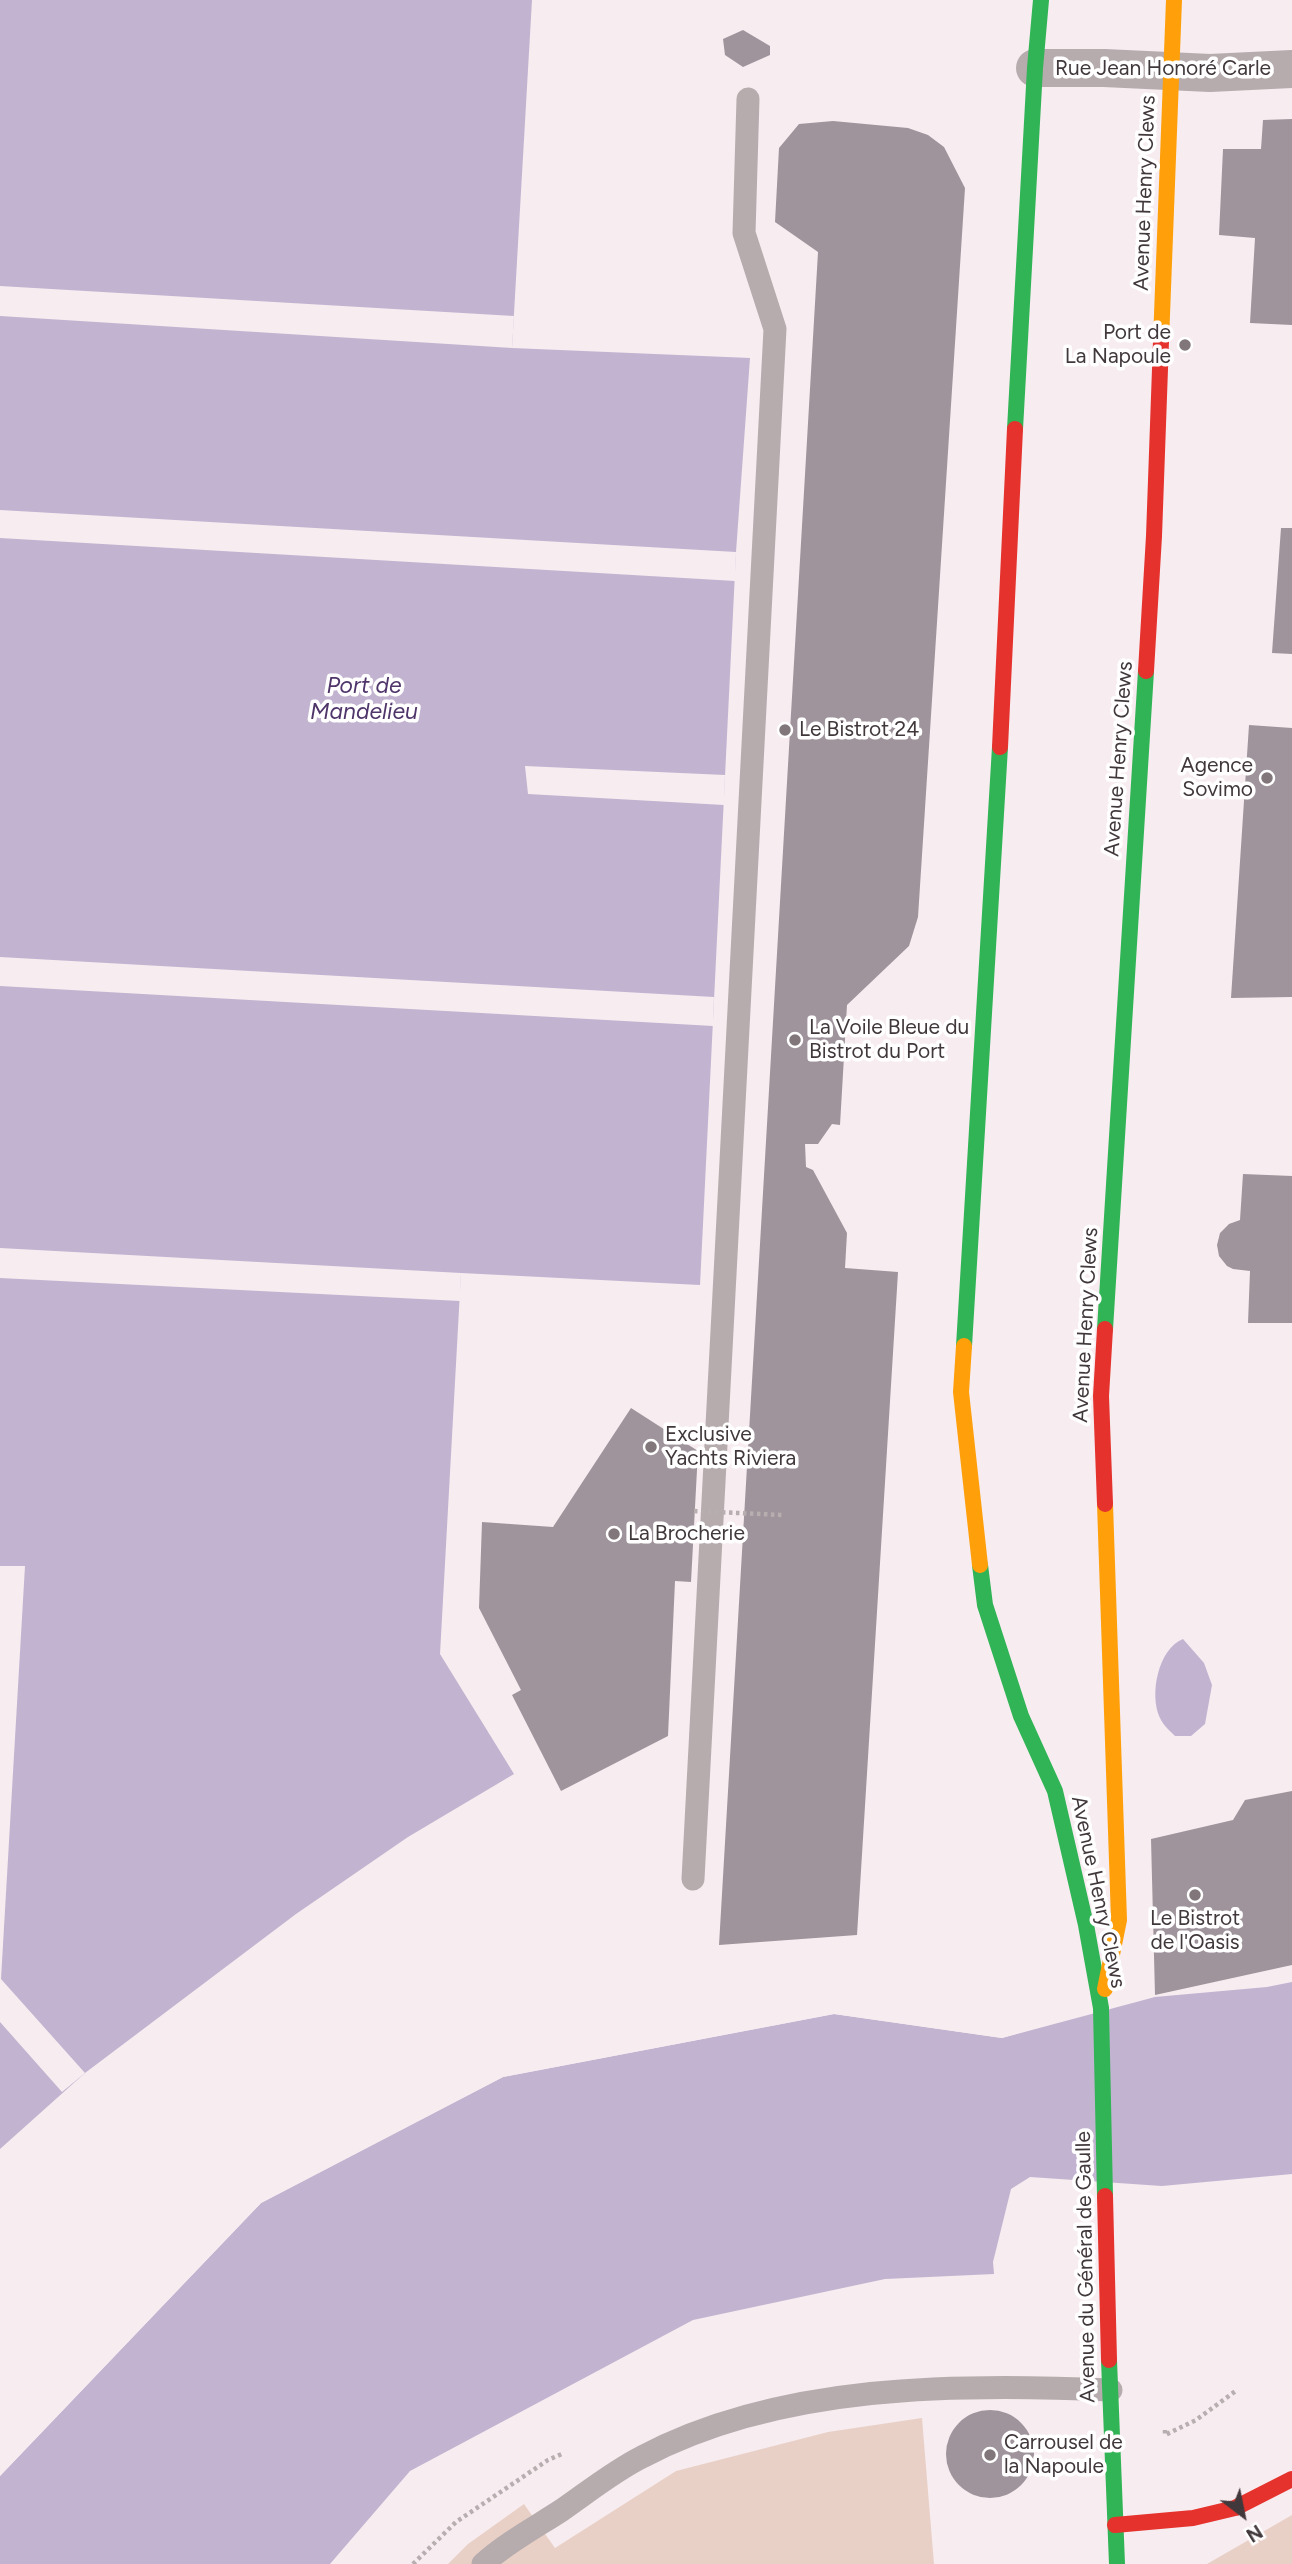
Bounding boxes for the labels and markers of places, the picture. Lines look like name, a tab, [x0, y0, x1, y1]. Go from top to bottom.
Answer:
place label: Port de La Napoule	[1065, 320, 1171, 370]
marker: Port de La Napoule	[1177, 337, 1193, 353]
place label: Le Bistrot 24	[799, 717, 919, 743]
marker: Le Bistrot 24	[777, 722, 793, 738]
place label: Agence Sovimo	[1181, 753, 1253, 803]
marker: Agence Sovimo	[1259, 770, 1275, 786]
place label: La Voile Bleue du Bistrot du Port	[809, 1015, 969, 1065]
marker: La Voile Bleue du Bistrot du Port	[787, 1032, 803, 1048]
place label: Exclusive Yachts Riviera	[665, 1422, 796, 1472]
marker: Exclusive Yachts Riviera	[643, 1439, 659, 1455]
place label: La Brocherie	[628, 1521, 745, 1547]
marker: La Brocherie	[606, 1526, 622, 1542]
marker: Le Bistrot de l'Oasis	[1187, 1887, 1203, 1903]
place label: Le Bistrot de l'Oasis	[1150, 1906, 1240, 1956]
place label: Carrousel de la Napoule	[1004, 2430, 1123, 2480]
marker: Carrousel de la Napoule	[982, 2447, 998, 2463]

